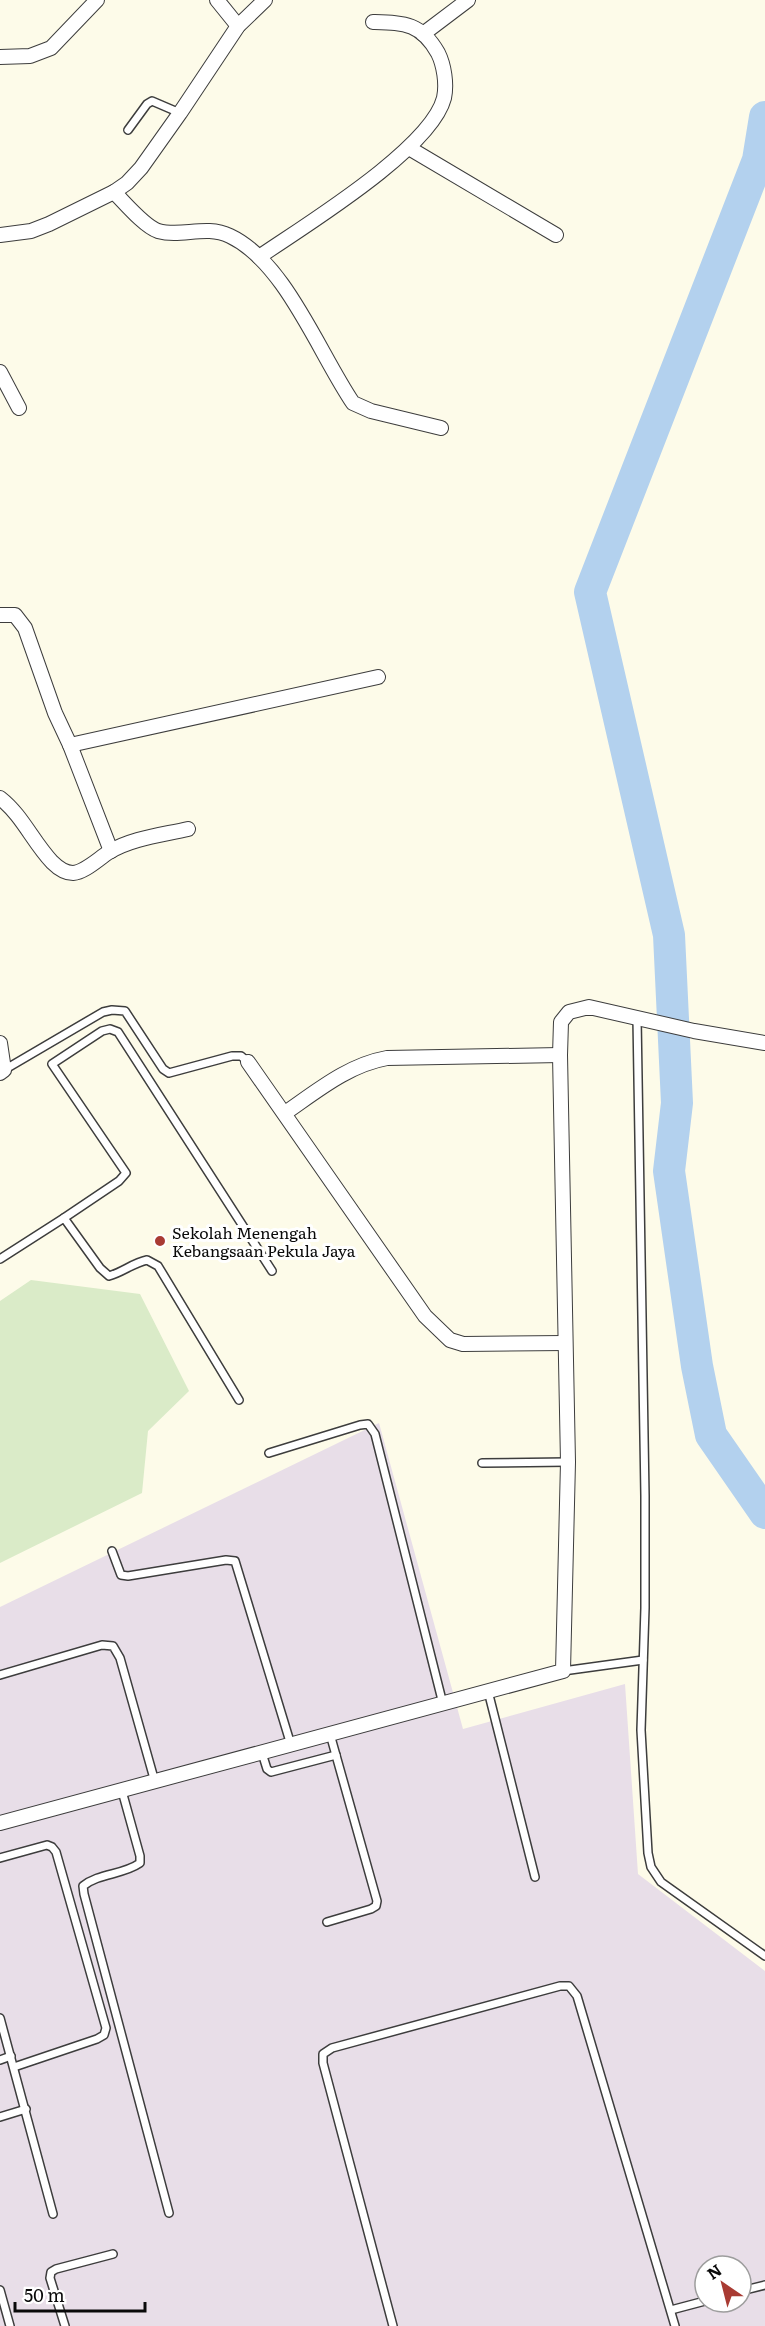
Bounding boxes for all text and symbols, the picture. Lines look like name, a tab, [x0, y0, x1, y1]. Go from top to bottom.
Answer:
place label: Sekolah Menengah Kebangsaan Pekula Jaya	[172, 1220, 356, 1262]
marker: Sekolah Menengah Kebangsaan Pekula Jaya	[153, 1234, 167, 1248]
north arrow	[693, 2254, 753, 2314]
text: N	[701, 2257, 726, 2285]
scale bar	[15, 2275, 146, 2313]
text: 50 m	[24, 2281, 65, 2308]

